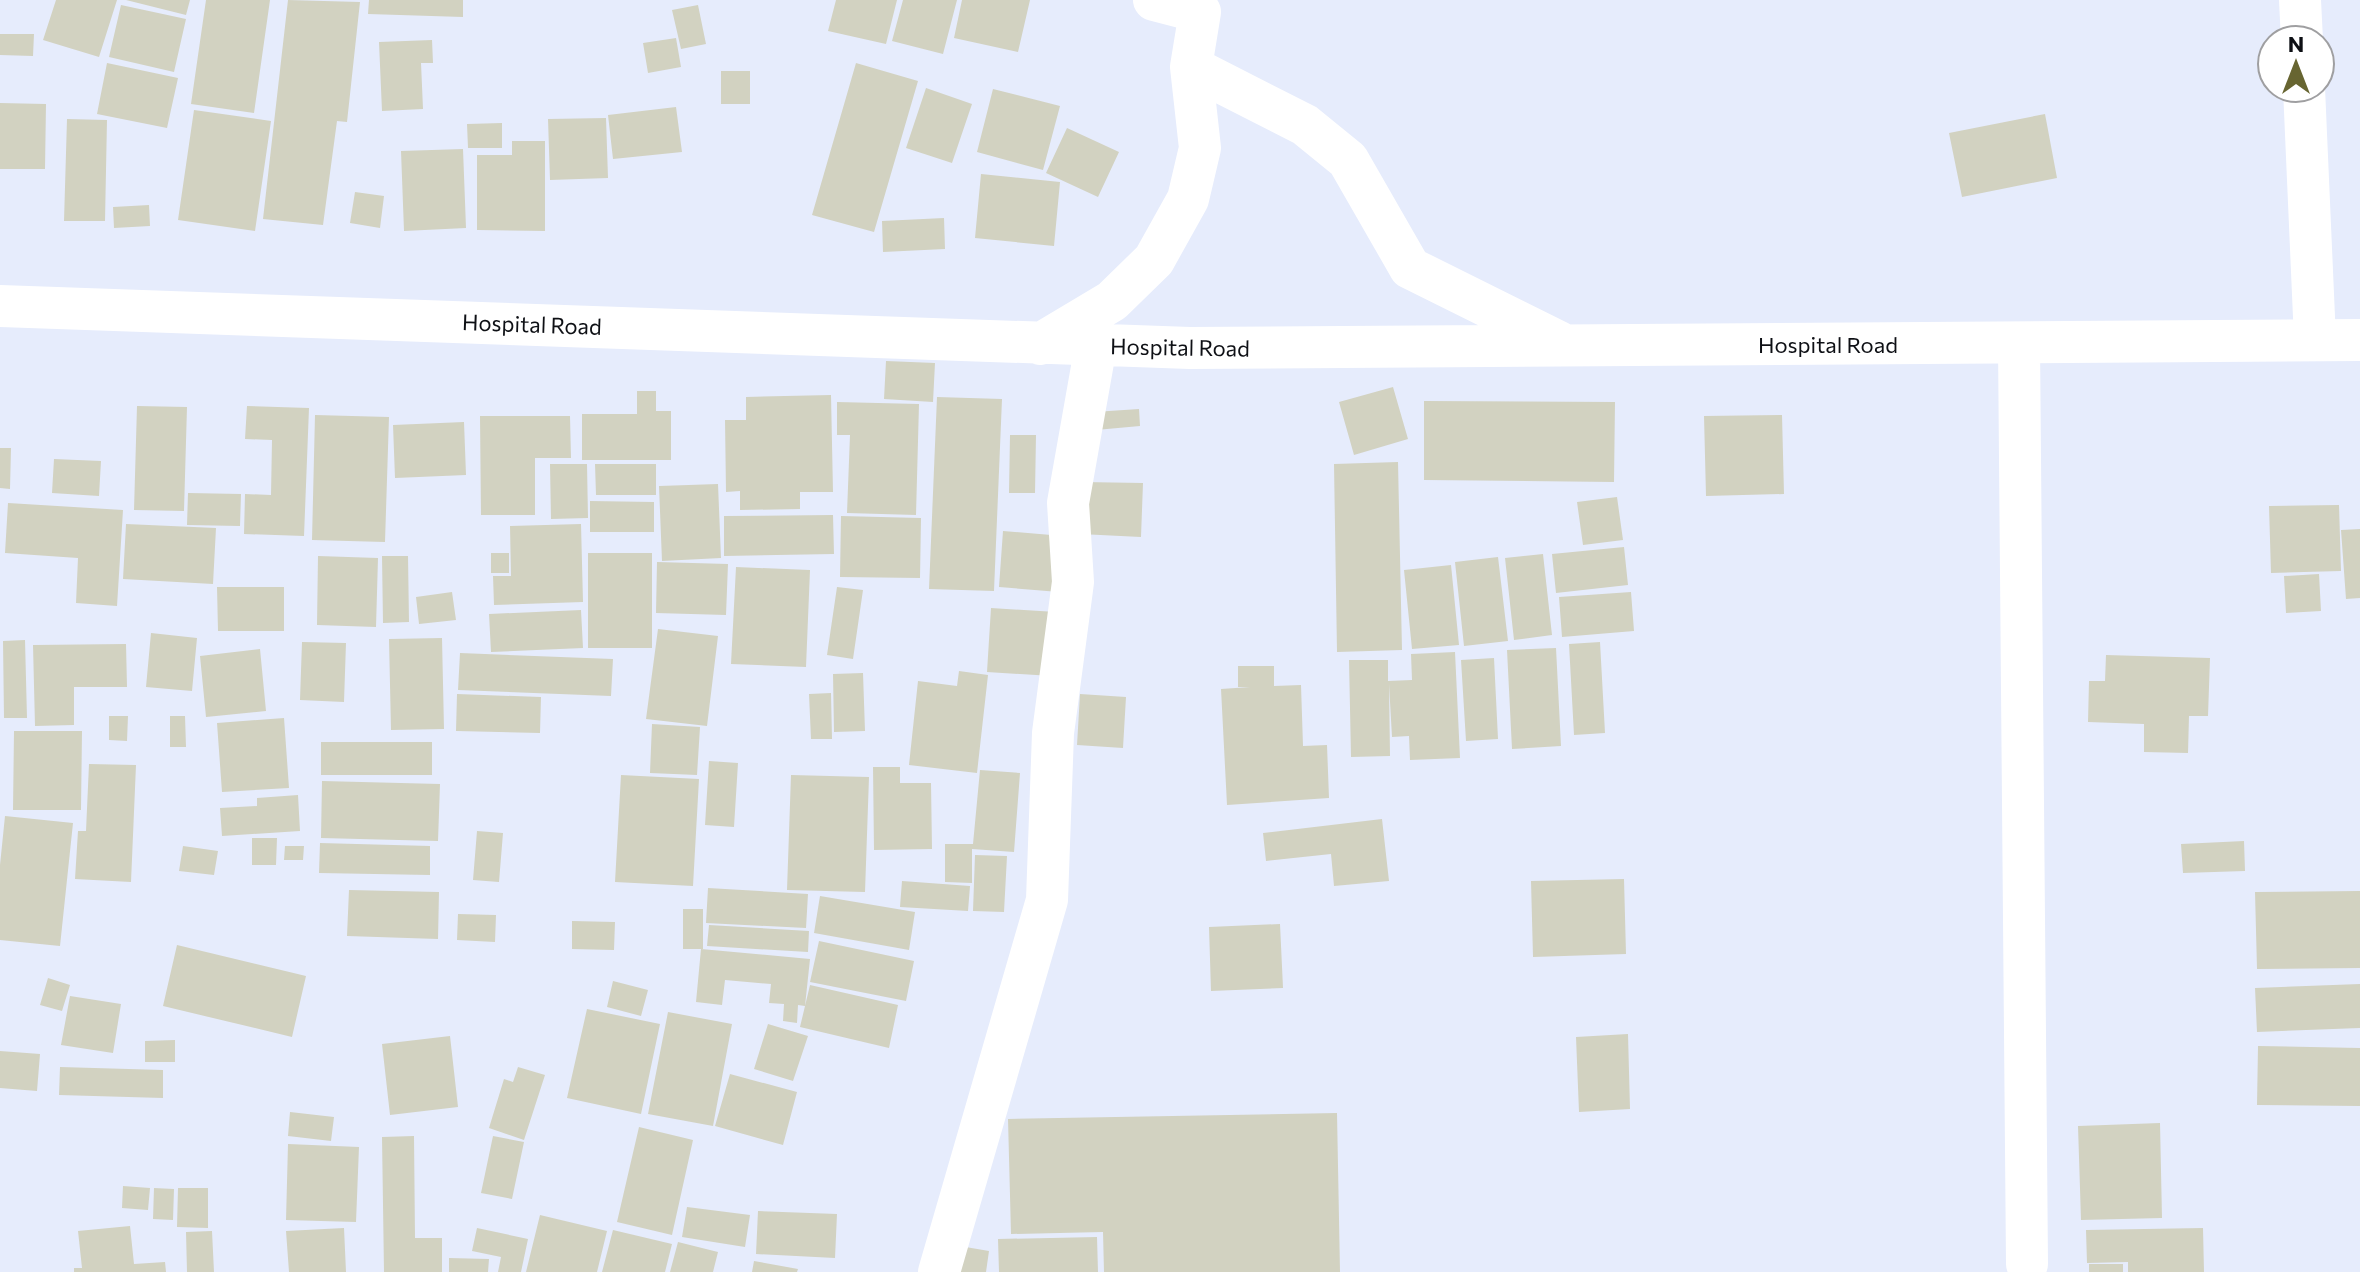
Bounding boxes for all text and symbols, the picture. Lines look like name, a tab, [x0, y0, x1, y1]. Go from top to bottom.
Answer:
north arrow	[2256, 24, 2336, 104]
text: N	[2288, 30, 2304, 57]
street label: Hospital Road	[462, 308, 602, 340]
street label: Hospital Road	[1758, 331, 1898, 358]
street label: Hospital Road	[1110, 332, 1250, 362]

